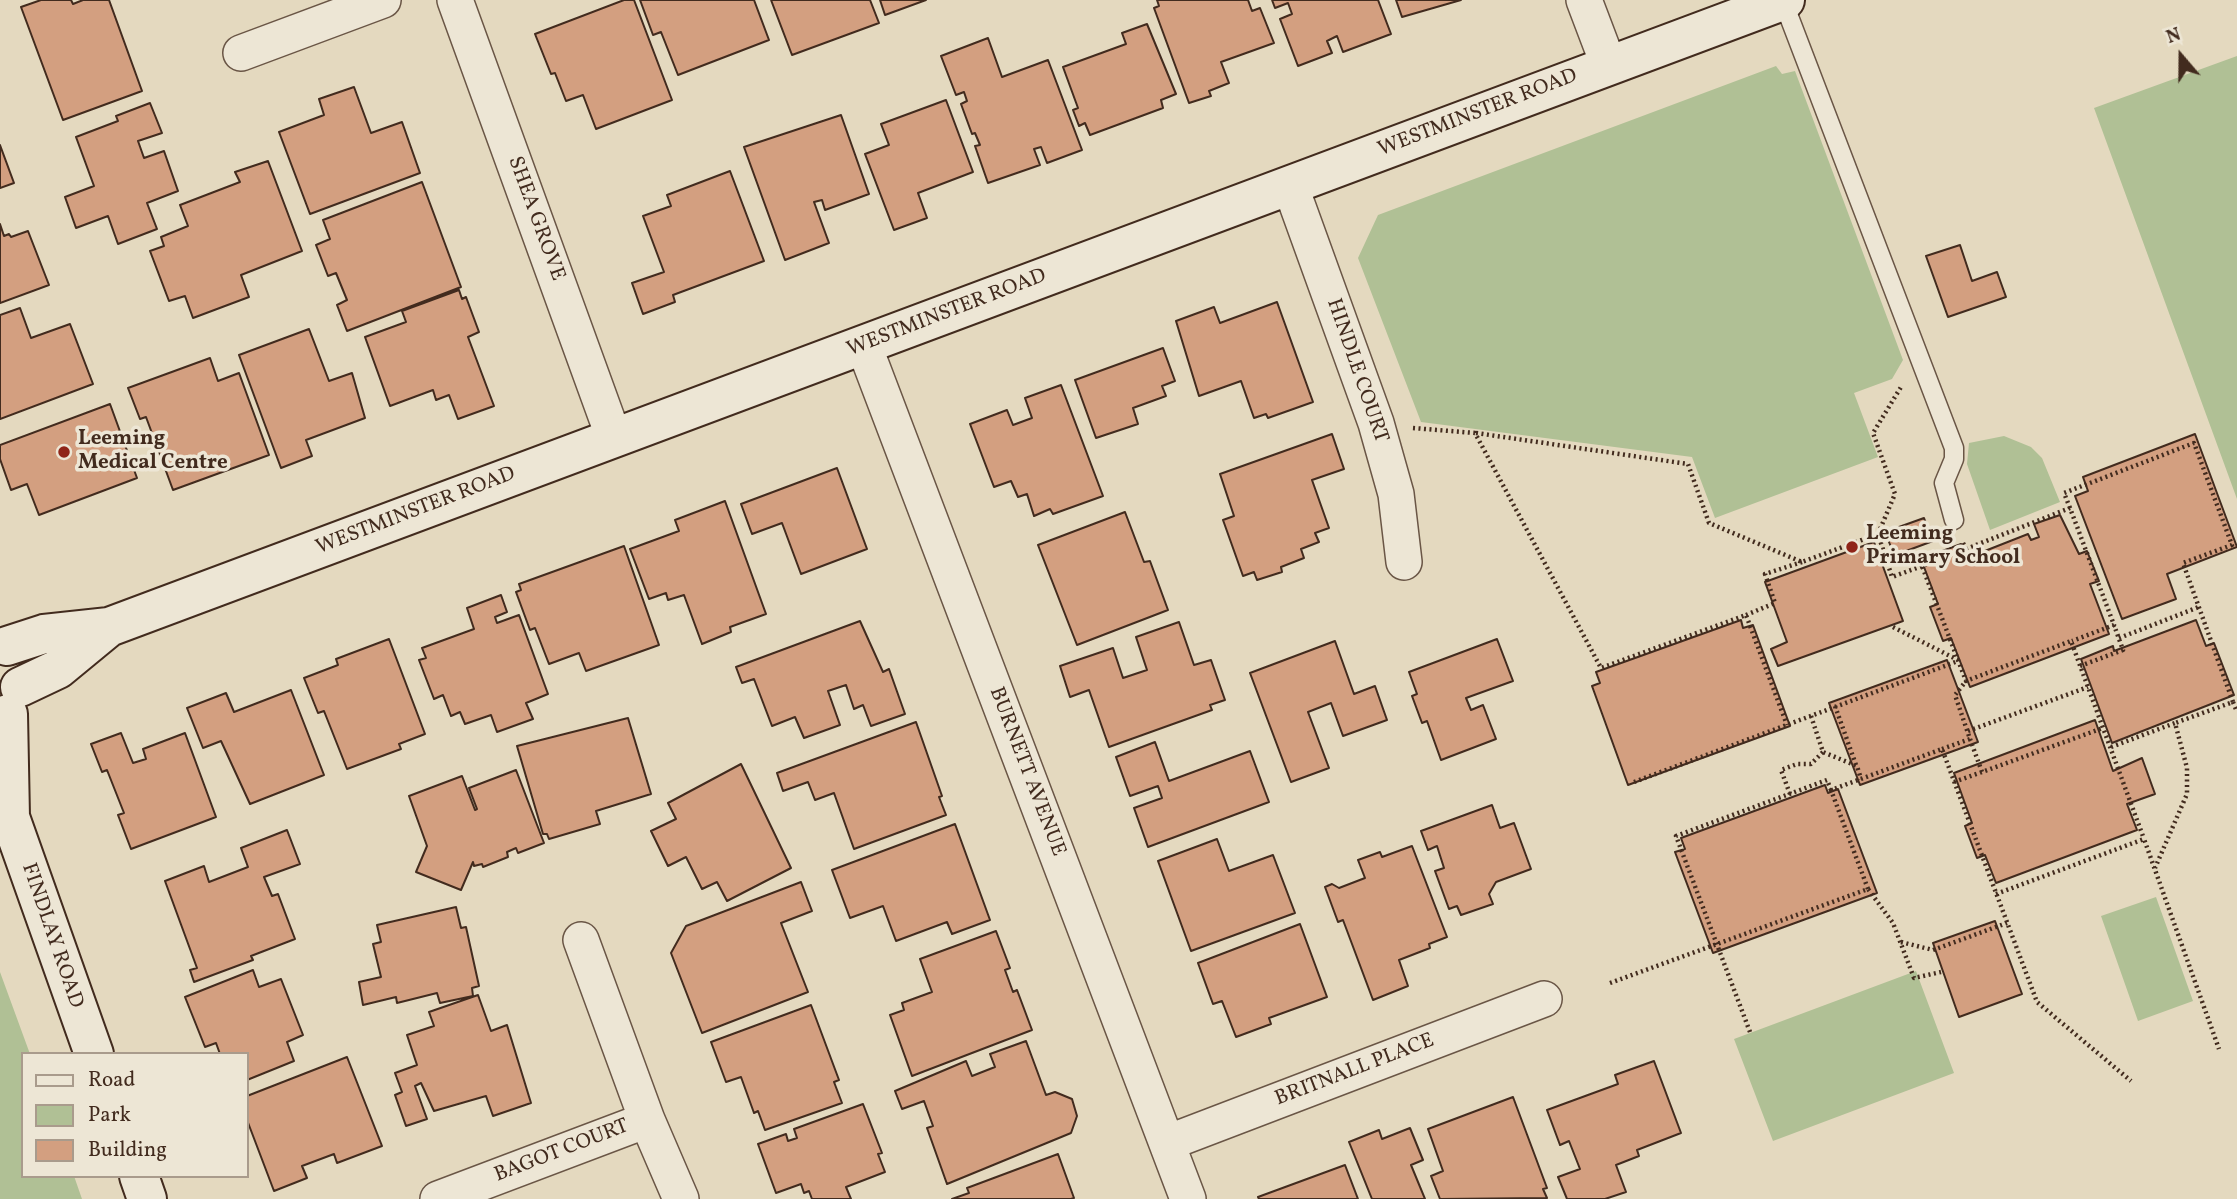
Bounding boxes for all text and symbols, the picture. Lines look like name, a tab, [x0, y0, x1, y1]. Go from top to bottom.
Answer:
north arrow	[2146, 21, 2216, 91]
text: N	[2163, 22, 2185, 51]
street label: WESTMINSTER ROAD	[1375, 64, 1581, 164]
street label: SHEA GROVE	[501, 153, 569, 285]
street label: WESTMINSTER ROAD	[844, 264, 1050, 364]
street label: HINDLE COURT	[1320, 296, 1392, 446]
place label: Leeming Medical Centre	[78, 427, 228, 477]
marker: Leeming Medical Centre	[56, 444, 72, 460]
street label: WESTMINSTER ROAD	[313, 462, 519, 562]
place label: Leeming Primary School	[1866, 522, 2020, 572]
marker: Leeming Primary School	[1844, 539, 1860, 555]
street label: BURNETT AVENUE	[982, 684, 1070, 860]
street label: FINDLAY ROAD	[14, 860, 88, 1012]
street label: BRITNALL PLACE	[1272, 1029, 1438, 1113]
legend	[21, 1052, 248, 1178]
text: Road	[88, 1066, 135, 1095]
text: Park	[88, 1101, 131, 1130]
street label: BAGOT COURT	[491, 1115, 633, 1189]
text: Building	[88, 1136, 167, 1165]

